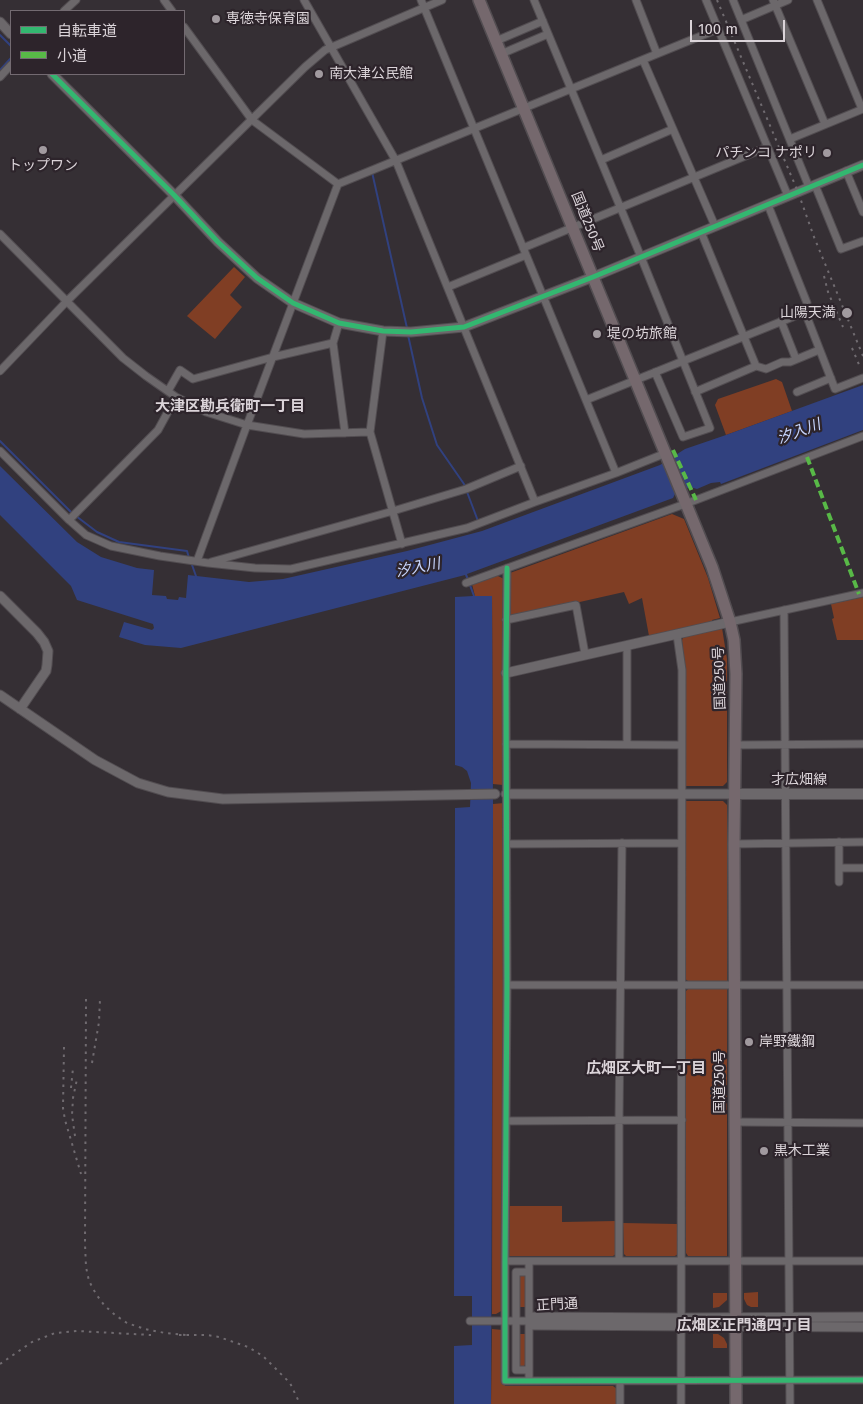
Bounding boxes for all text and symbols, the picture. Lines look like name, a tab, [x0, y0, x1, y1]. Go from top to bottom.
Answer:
legend	[10, 10, 185, 75]
scale bar	[693, 10, 788, 42]
place label: 専徳寺保育園	[226, 11, 310, 27]
marker: 専徳寺保育園	[210, 13, 222, 25]
text: 100 m	[698, 20, 738, 38]
text: 自転車道	[57, 22, 117, 40]
text: 小道	[57, 47, 87, 65]
place label: 南大津公民館	[329, 66, 413, 82]
marker: 南大津公民館	[313, 68, 325, 80]
marker: トップワン	[37, 144, 49, 156]
place label: パチンコ ナポリ	[715, 145, 817, 161]
marker: パチンコ ナポリ	[821, 147, 833, 159]
place label: トップワン	[8, 158, 78, 174]
street label: 国道250号	[567, 189, 607, 255]
place label: 山陽天満	[780, 305, 836, 321]
marker: 山陽天満	[840, 306, 854, 320]
place label: 堤の坊旅館	[607, 326, 677, 342]
marker: 堤の坊旅館	[591, 328, 603, 340]
district label: 大津区勘兵衛町一丁目	[155, 398, 305, 416]
water label: 汐入川	[775, 416, 823, 448]
water label: 汐入川	[394, 555, 442, 581]
street label: 国道250号	[710, 646, 730, 710]
street label: 才広畑線	[771, 772, 827, 788]
place label: 岸野鐵鋼	[759, 1034, 815, 1050]
marker: 岸野鐵鋼	[743, 1036, 755, 1048]
street label: 国道250号	[712, 1050, 728, 1114]
district label: 広畑区大町一丁目	[586, 1060, 706, 1078]
place label: 黒木工業	[774, 1143, 830, 1159]
marker: 黒木工業	[758, 1145, 770, 1157]
street label: 正門通	[536, 1296, 578, 1314]
district label: 広畑区正門通四丁目	[677, 1317, 811, 1335]

